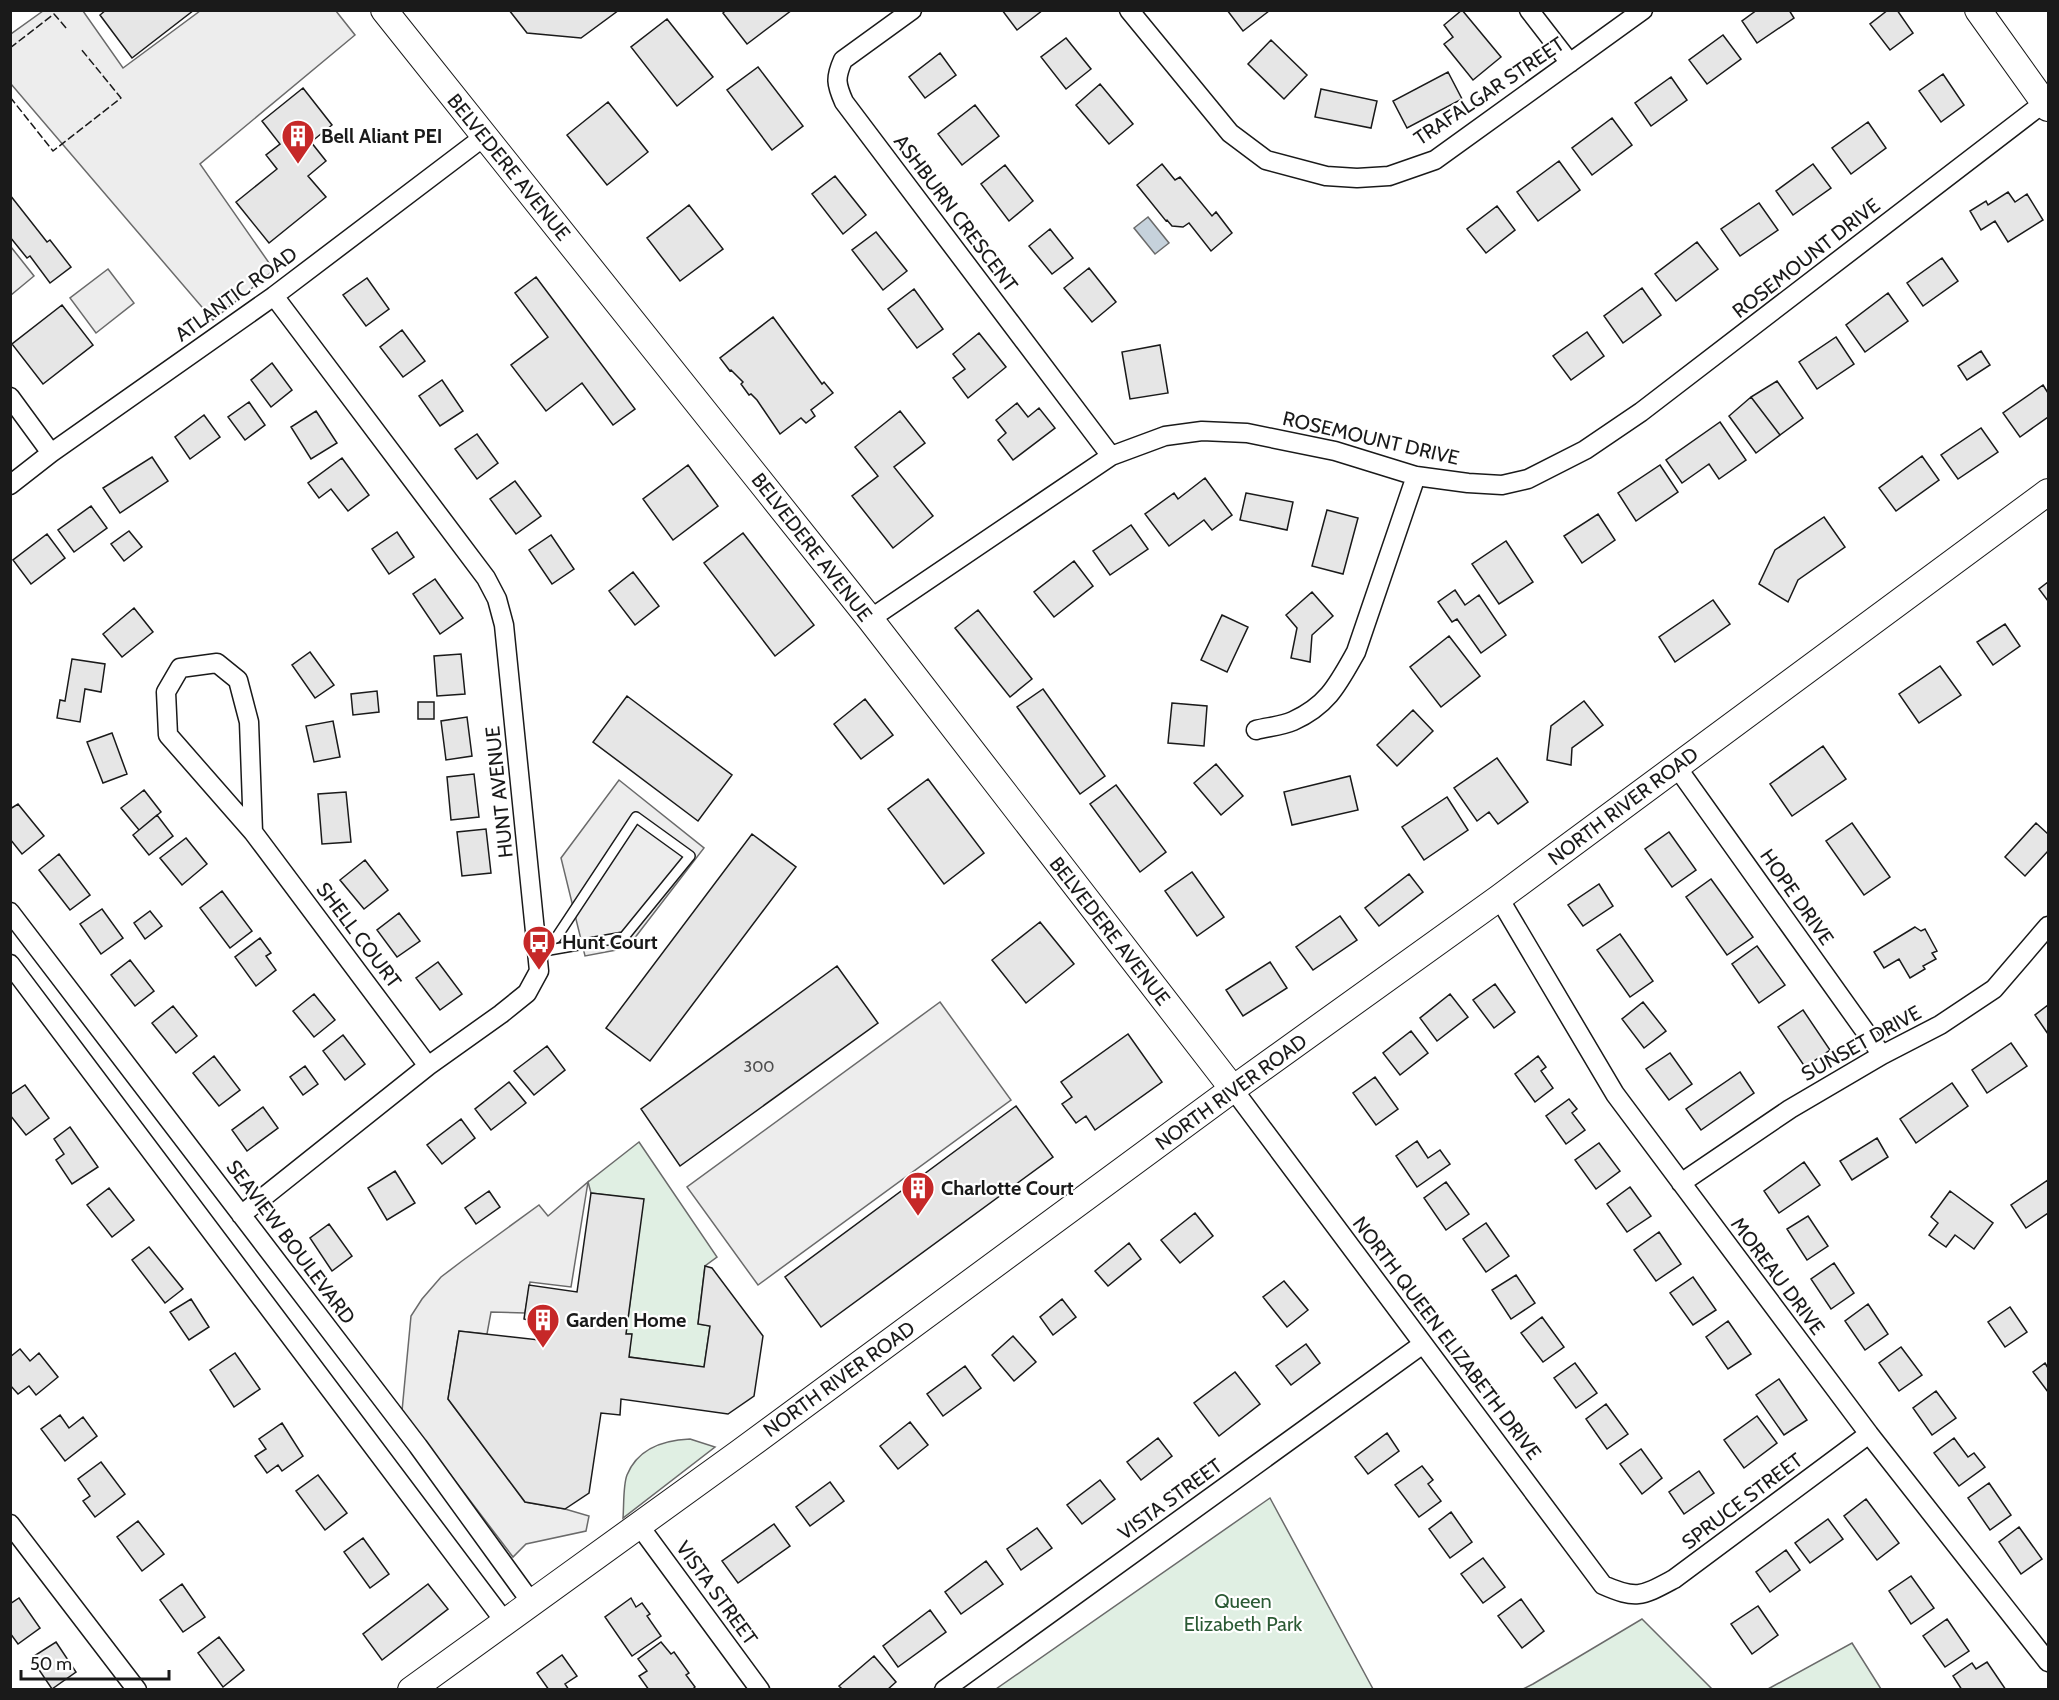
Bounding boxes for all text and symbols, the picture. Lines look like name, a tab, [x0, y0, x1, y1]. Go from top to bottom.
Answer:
street label: TRAFALGAR STREET	[1409, 32, 1569, 150]
street label: BELVEDERE AVENUE	[442, 89, 576, 245]
building icon: Bell Aliant PEI	[280, 118, 316, 165]
place label: Bell Aliant PEI	[321, 124, 442, 148]
street label: ASHBURN CRESCENT	[889, 130, 1023, 297]
street label: ROSEMOUNT DRIVE	[1728, 193, 1884, 323]
street label: ATLANTIC ROAD	[170, 242, 302, 346]
street label: ROSEMOUNT DRIVE	[1280, 406, 1462, 470]
street label: BELVEDERE AVENUE	[747, 468, 877, 626]
street label: HUNT AVENUE	[480, 725, 518, 859]
street label: NORTH RIVER ROAD	[1543, 742, 1703, 870]
street label: HOPE DRIVE	[1755, 844, 1839, 950]
street label: BELVEDERE AVENUE	[1045, 852, 1175, 1010]
street label: SHELL COURT	[312, 878, 407, 993]
bus stop icon: Hunt Court	[521, 924, 557, 971]
place label: Hunt Court	[562, 930, 658, 954]
street label: SUNSET DRIVE	[1797, 1000, 1925, 1086]
street label: NORTH RIVER ROAD	[1150, 1029, 1312, 1155]
house number: 300	[744, 1057, 775, 1076]
street label: SEAVIEW BOULEVARD	[222, 1155, 360, 1329]
building icon: Charlotte Court	[900, 1170, 936, 1217]
place label: Charlotte Court	[941, 1176, 1074, 1200]
street label: NORTH QUEEN ELIZABETH DRIVE	[1348, 1212, 1546, 1464]
street label: MOREAU DRIVE	[1726, 1213, 1830, 1339]
building icon: Garden Home	[525, 1302, 561, 1349]
place label: Garden Home	[566, 1308, 686, 1332]
street label: NORTH RIVER ROAD	[758, 1316, 920, 1442]
street label: SPRUCE STREET	[1677, 1448, 1807, 1554]
street label: VISTA STREET	[1113, 1453, 1227, 1545]
street label: VISTA STREET	[671, 1536, 763, 1650]
park label: Queen Elizabeth Park	[1184, 1589, 1302, 1636]
scale bar	[21, 1643, 170, 1681]
text: 50 m	[30, 1653, 72, 1675]

